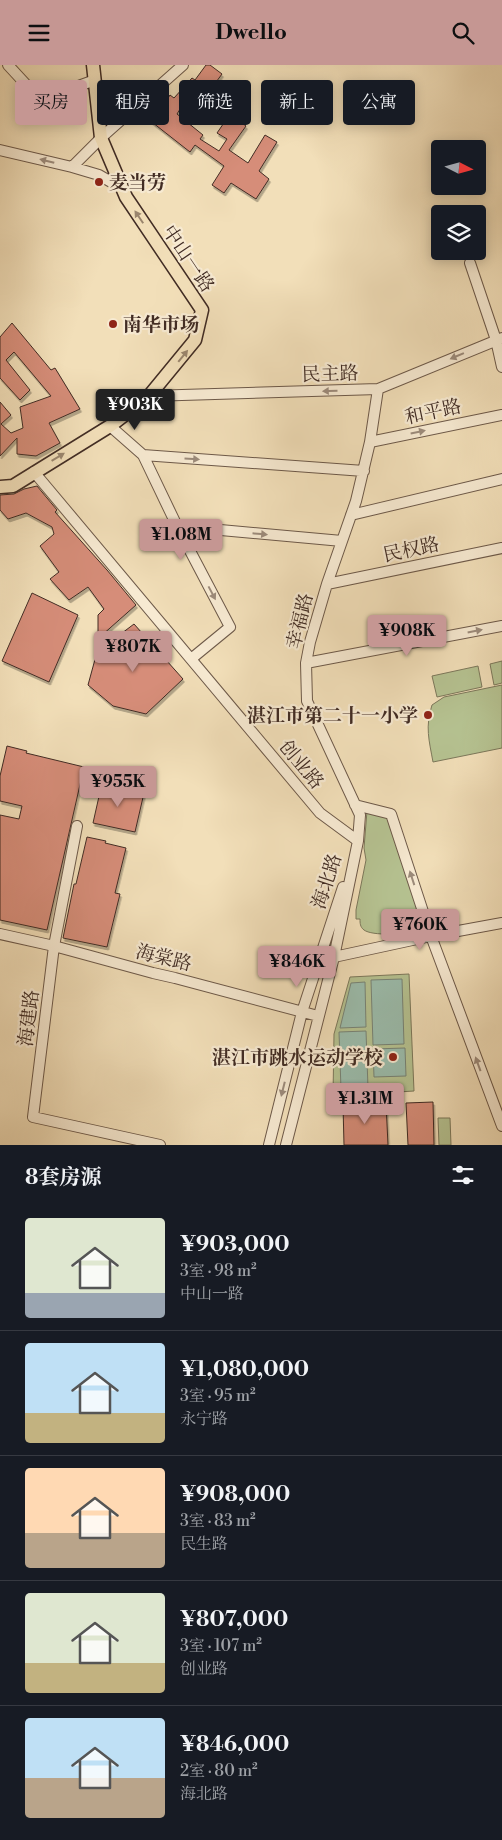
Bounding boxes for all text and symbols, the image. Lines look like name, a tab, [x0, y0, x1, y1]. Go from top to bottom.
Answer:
icon: menu	[25, 19, 53, 47]
text: Dwello	[215, 19, 287, 46]
icon: search	[449, 19, 477, 47]
chip: 买房	[15, 80, 87, 125]
chip: 租房	[97, 80, 169, 125]
chip: 筛选	[179, 80, 251, 125]
chip: 新上	[261, 80, 333, 125]
chip: 公寓	[343, 80, 415, 125]
north arrow	[431, 140, 486, 195]
map controls	[431, 140, 486, 260]
one-way arrow	[40, 157, 55, 165]
place label: 麦当劳	[109, 171, 166, 195]
marker: 麦当劳	[93, 176, 105, 188]
button: layers	[431, 205, 486, 260]
one-way arrow	[135, 210, 144, 224]
street label: 中山一路	[157, 220, 219, 297]
place label: 南华市场	[123, 313, 199, 337]
marker: 南华市场	[107, 318, 119, 330]
one-way arrow	[177, 349, 188, 362]
one-way arrow	[450, 353, 464, 361]
street label: 民主路	[301, 361, 359, 387]
one-way arrow	[321, 387, 337, 395]
pin: ¥903K	[100, 389, 170, 431]
street label: 和平路	[403, 394, 464, 430]
text: ¥903K	[107, 395, 163, 415]
one-way arrow	[410, 428, 426, 436]
one-way arrow	[51, 453, 64, 462]
one-way arrow	[184, 455, 200, 463]
pin: ¥1.08M	[140, 519, 222, 561]
text: ¥1.08M	[150, 525, 212, 545]
one-way arrow	[253, 530, 269, 538]
street label: 民权路	[381, 532, 442, 568]
one-way arrow	[208, 585, 216, 600]
street label: 幸福路	[281, 591, 319, 652]
pin: ¥908K	[372, 615, 442, 657]
text: ¥908K	[378, 621, 436, 641]
one-way arrow	[467, 627, 483, 635]
pin: ¥807K	[98, 631, 168, 673]
text: ¥807K	[105, 637, 161, 657]
place label: 湛江市第二十一小学	[247, 704, 418, 728]
marker: 湛江市第二十一小学	[422, 709, 434, 721]
street label: 创业路	[274, 735, 329, 794]
pin: ¥955K	[83, 765, 153, 808]
text: ¥955K	[90, 772, 146, 792]
street label: 海北路	[307, 850, 347, 912]
one-way arrow	[408, 870, 416, 885]
pin: ¥760K	[385, 909, 455, 951]
text: ¥760K	[392, 915, 448, 935]
street label: 海棠路	[133, 939, 194, 977]
pin: ¥846K	[262, 945, 332, 988]
text: ¥846K	[269, 952, 325, 972]
street label: 海建路	[14, 988, 44, 1048]
place label: 湛江市跳水运动学校	[212, 1046, 383, 1070]
marker: 湛江市跳水运动学校	[387, 1051, 399, 1063]
one-way arrow	[474, 1056, 482, 1071]
one-way arrow	[279, 1081, 287, 1096]
pin: ¥1.31M	[324, 1083, 406, 1125]
text: ¥1.31M	[337, 1089, 393, 1109]
icon: filters	[449, 1161, 477, 1189]
text: 8套房源	[25, 1165, 101, 1191]
text: ¥903,000	[180, 1232, 290, 1258]
icon: home	[65, 1238, 125, 1298]
text: 3室 · 98 m²	[180, 1261, 257, 1281]
text: 中山一路	[180, 1284, 244, 1304]
text: ¥1,080,000	[180, 1357, 309, 1383]
icon: home	[65, 1363, 125, 1423]
text: 3室 · 95 m²	[180, 1386, 256, 1406]
text: 永宁路	[180, 1409, 228, 1429]
text: ¥908,000	[180, 1482, 290, 1508]
icon: home	[65, 1488, 125, 1548]
text: 3室 · 83 m²	[180, 1511, 256, 1531]
text: 民生路	[180, 1534, 228, 1554]
text: ¥807,000	[180, 1607, 288, 1633]
icon: home	[65, 1613, 125, 1673]
text: 3室 · 107 m²	[180, 1636, 262, 1656]
text: 创业路	[180, 1659, 228, 1679]
text: ¥846,000	[180, 1732, 289, 1758]
icon: home	[65, 1738, 125, 1798]
text: 2室 · 80 m²	[180, 1761, 258, 1781]
text: 海北路	[180, 1784, 228, 1804]

